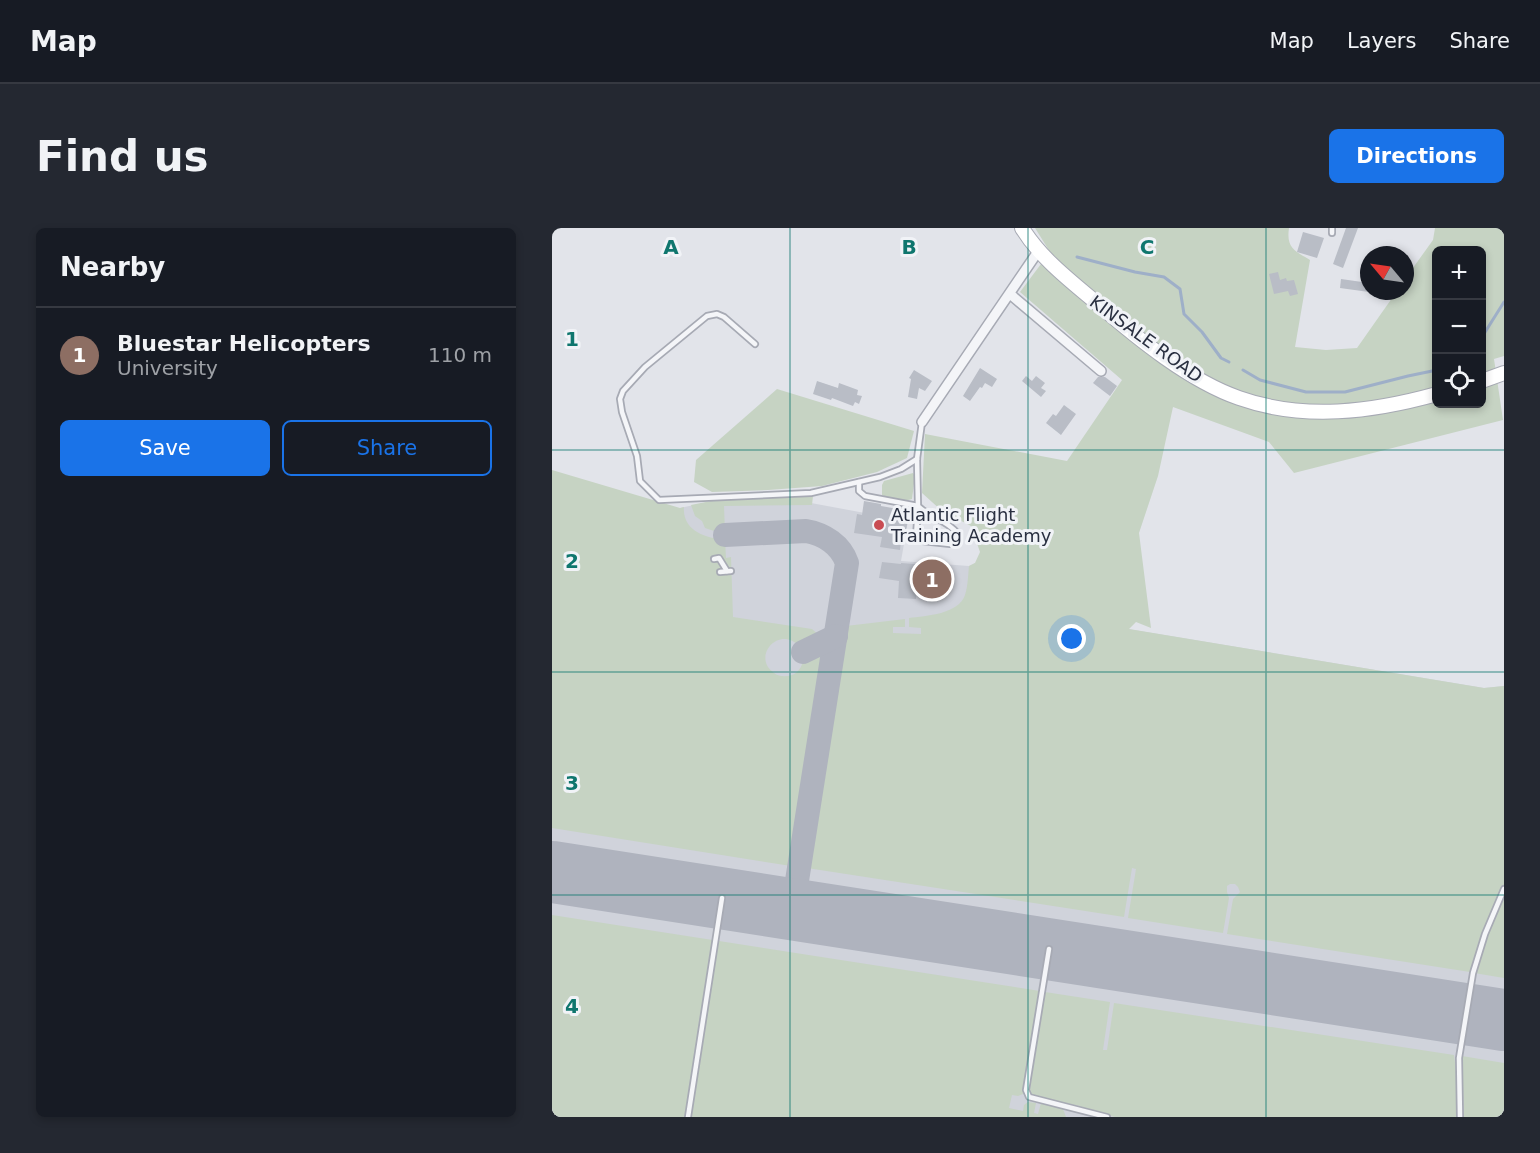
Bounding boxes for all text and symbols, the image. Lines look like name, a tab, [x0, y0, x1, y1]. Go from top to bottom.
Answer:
text: Map	[30, 25, 97, 58]
text: Map	[1270, 29, 1314, 53]
text: Layers	[1347, 29, 1416, 53]
text: Share	[1449, 29, 1510, 53]
button: Directions	[1329, 129, 1504, 183]
text: Find us	[36, 132, 209, 181]
text: A	[663, 235, 679, 259]
text: B	[901, 235, 917, 259]
text: C	[1140, 235, 1154, 259]
north arrow	[1360, 246, 1414, 300]
map controls	[1432, 246, 1486, 408]
button: +	[1432, 246, 1486, 300]
text: Nearby	[60, 252, 165, 282]
street label: KINSALE ROAD	[1086, 291, 1207, 387]
button: −	[1432, 300, 1486, 354]
text: 1	[565, 327, 579, 351]
text: Bluestar Helicopters	[117, 331, 371, 356]
text: 1	[73, 343, 86, 367]
text: 110 m	[428, 343, 492, 367]
button: locate	[1432, 354, 1486, 408]
text: University	[117, 356, 218, 380]
button: Save	[60, 420, 270, 476]
button: Share	[282, 420, 492, 476]
place label: Atlantic Flight Training Academy	[890, 504, 1052, 546]
marker: Atlantic Flight Training Academy	[872, 518, 886, 532]
text: 2	[565, 549, 579, 573]
pin: 1	[912, 556, 952, 602]
your location	[1057, 624, 1086, 653]
text: 3	[565, 771, 579, 795]
text: 4	[565, 994, 579, 1018]

